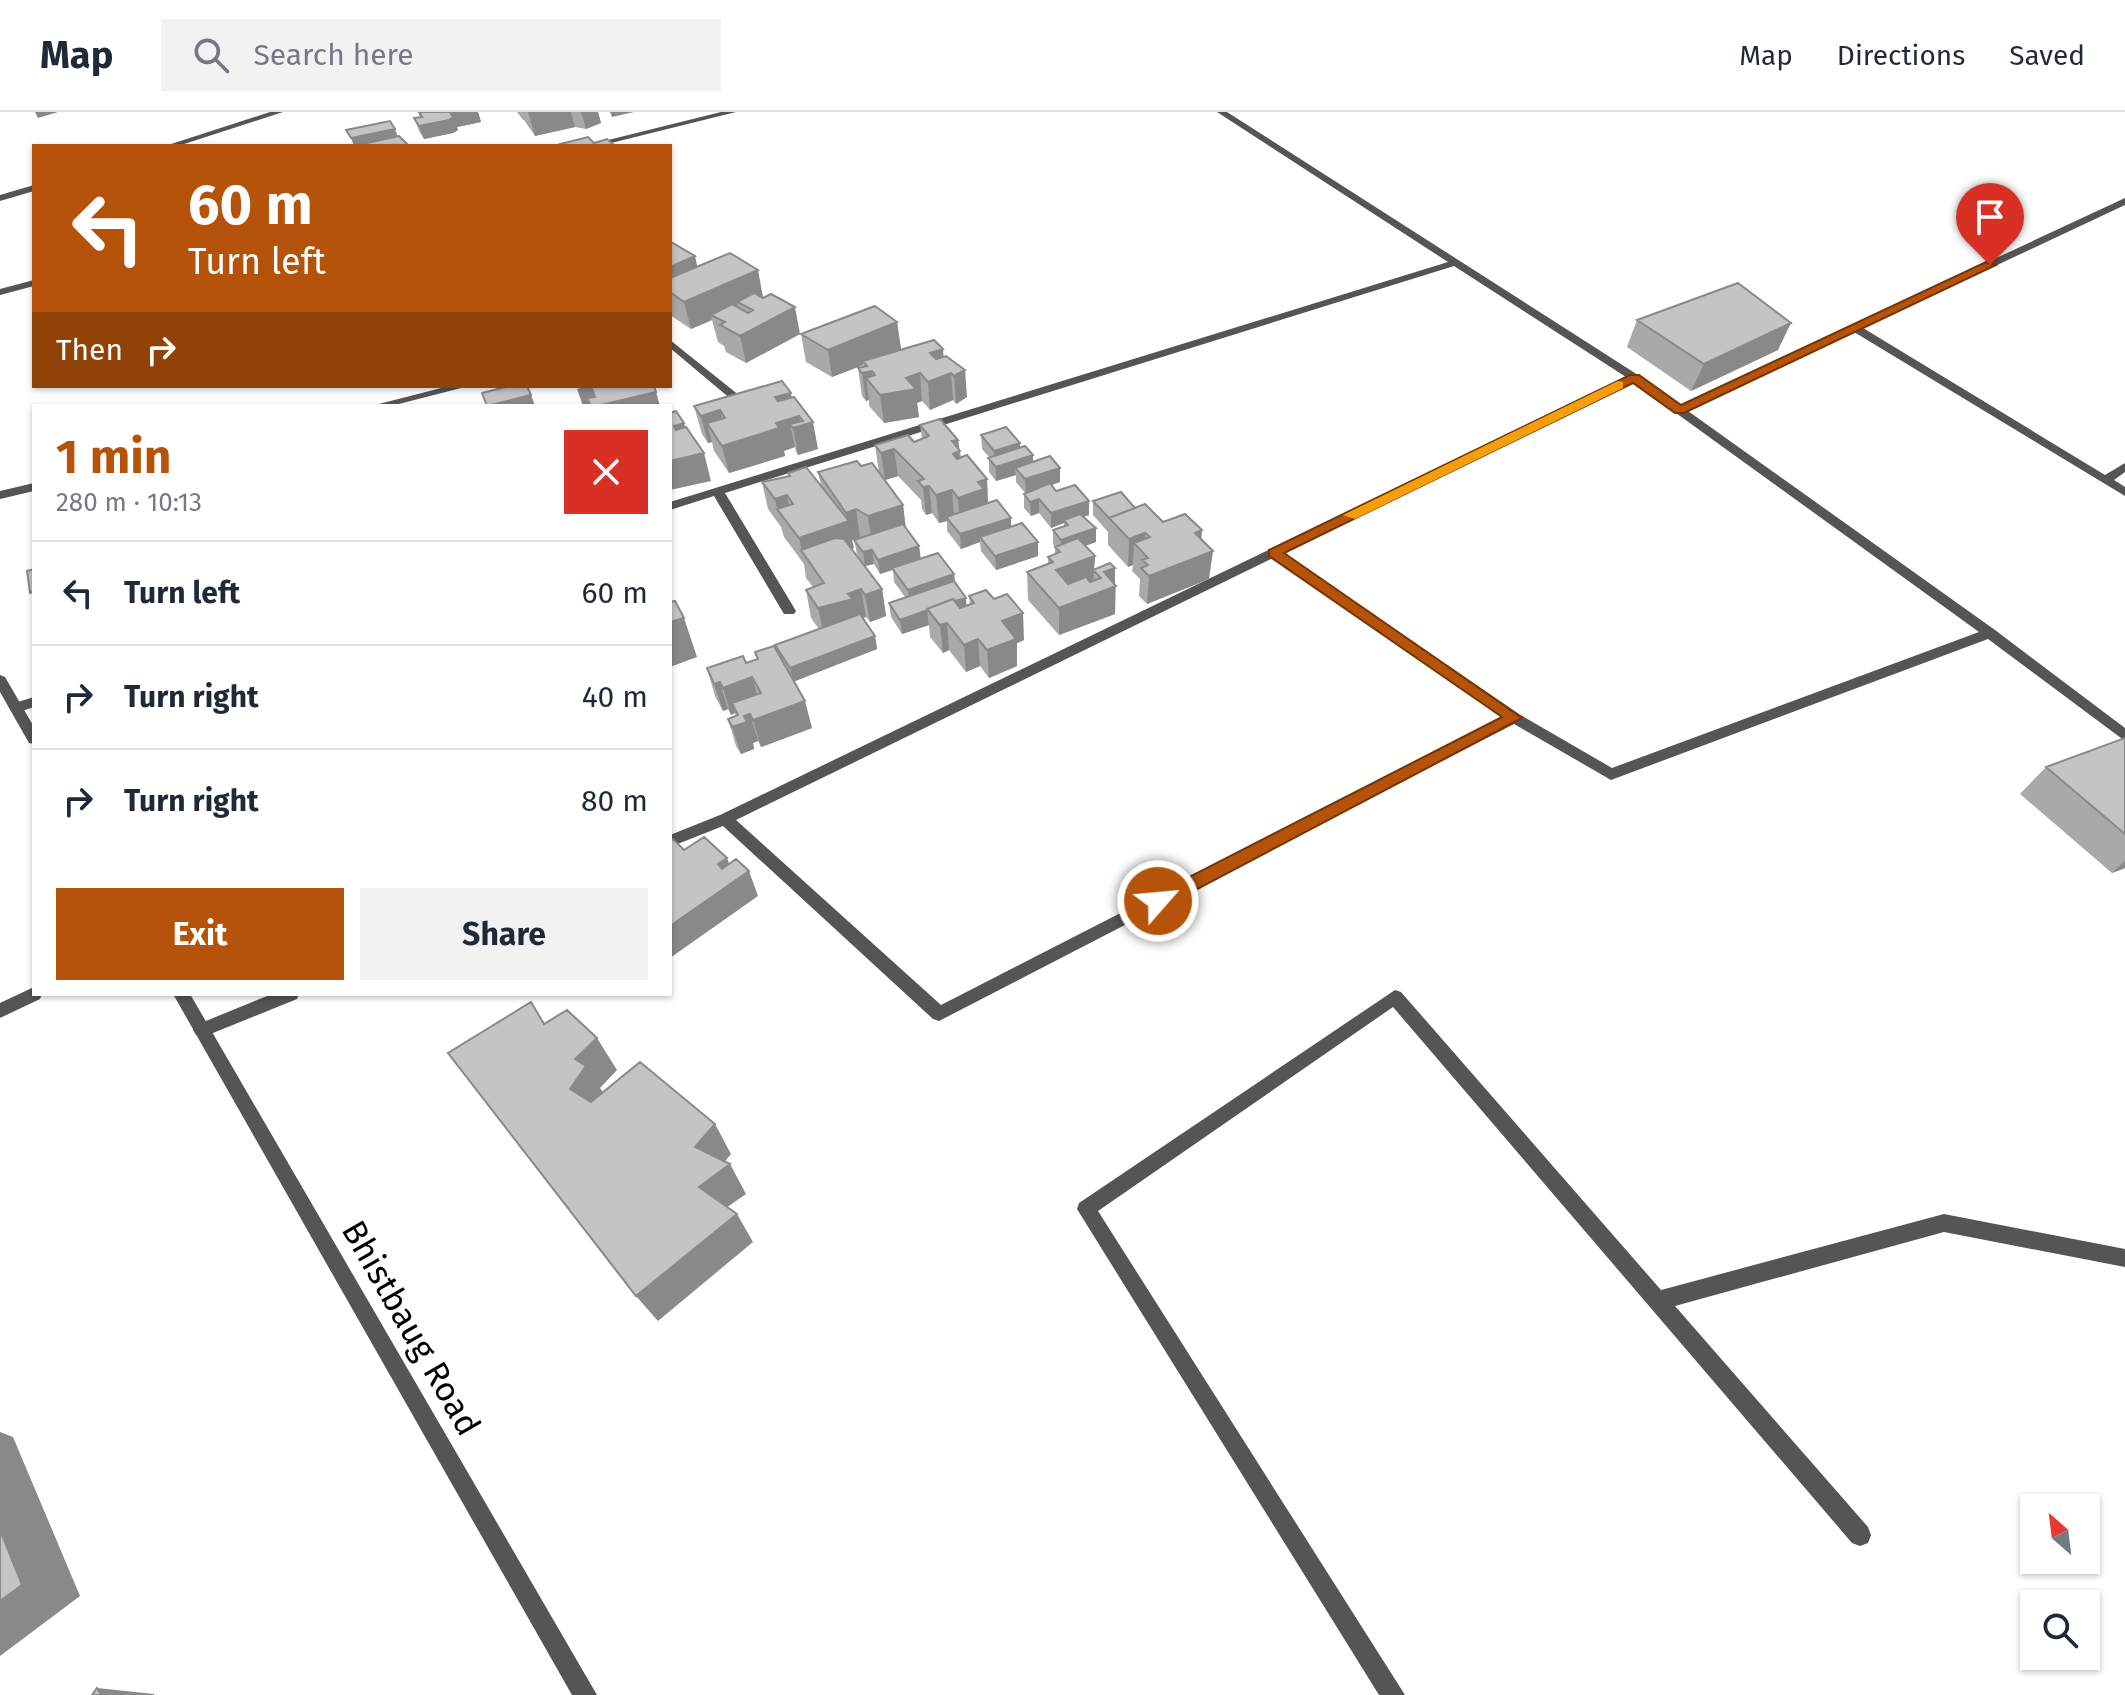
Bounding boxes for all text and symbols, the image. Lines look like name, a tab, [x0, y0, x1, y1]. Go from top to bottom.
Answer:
search box	[161, 19, 721, 91]
text: Map	[40, 32, 113, 78]
icon: search	[189, 33, 233, 77]
text: Search here	[253, 37, 414, 73]
text: Map	[1739, 39, 1793, 72]
text: Directions	[1837, 39, 1965, 72]
text: Saved	[2009, 39, 2085, 72]
text: 60 m	[188, 172, 313, 239]
icon: left	[56, 176, 160, 280]
pin	[1956, 183, 2024, 265]
icon: arrive	[1968, 195, 2012, 239]
text: Turn left	[188, 240, 326, 284]
icon: right	[139, 328, 183, 372]
text: Then	[56, 332, 123, 368]
text: 1 min	[56, 428, 171, 486]
button: close	[564, 430, 648, 514]
text: 280 m · 10:13	[56, 487, 202, 518]
icon: left	[56, 571, 100, 615]
text: Turn left	[124, 575, 240, 611]
text: 60 m	[582, 575, 648, 611]
icon: right	[56, 675, 100, 719]
text: Turn right	[124, 679, 259, 715]
text: 40 m	[582, 679, 648, 715]
icon: right	[56, 779, 100, 823]
text: Turn right	[124, 783, 259, 819]
text: 80 m	[581, 783, 648, 819]
position arrow	[1116, 859, 1200, 943]
button: Exit	[56, 888, 344, 980]
button: Share	[360, 888, 648, 980]
street label: Bhistbaug Road	[333, 1213, 489, 1443]
north arrow	[2020, 1494, 2100, 1574]
map controls	[2020, 1494, 2100, 1670]
button: search	[2020, 1590, 2100, 1670]

